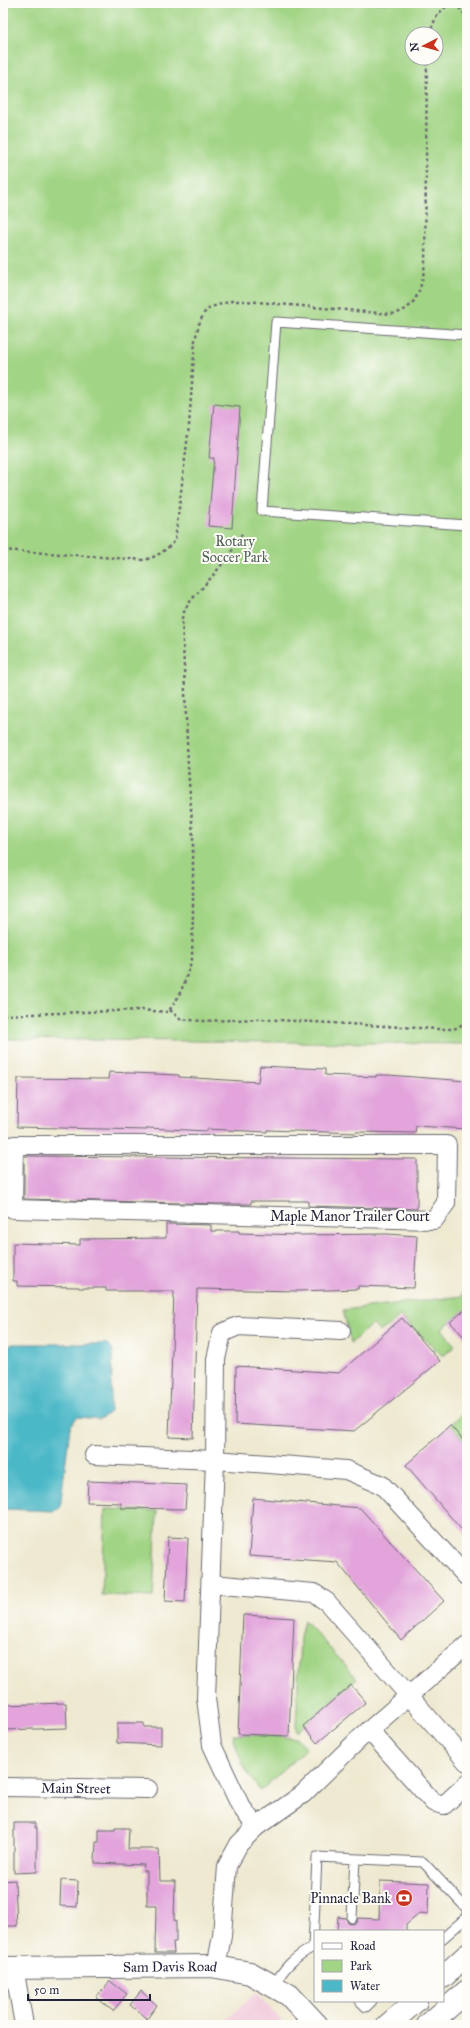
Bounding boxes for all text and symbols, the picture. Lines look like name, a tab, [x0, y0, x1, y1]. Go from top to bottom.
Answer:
north arrow	[404, 26, 444, 66]
text: N	[408, 41, 422, 52]
park label: Rotary Soccer Park	[202, 533, 269, 566]
street label: Maple Manor Trailer Court	[270, 1208, 430, 1225]
street label: Main Street	[41, 1779, 111, 1797]
bank icon: Pinnacle Bank	[394, 1888, 414, 1908]
place label: Pinnacle Bank	[310, 1890, 391, 1907]
legend	[314, 1930, 444, 2002]
text: Road	[350, 1939, 376, 1953]
street label: Sam Davis Road	[123, 1957, 219, 1975]
text: Park	[350, 1959, 372, 1973]
scale bar	[28, 1976, 150, 2002]
text: Water	[350, 1979, 380, 1993]
text: 50 m	[34, 1983, 59, 1997]

